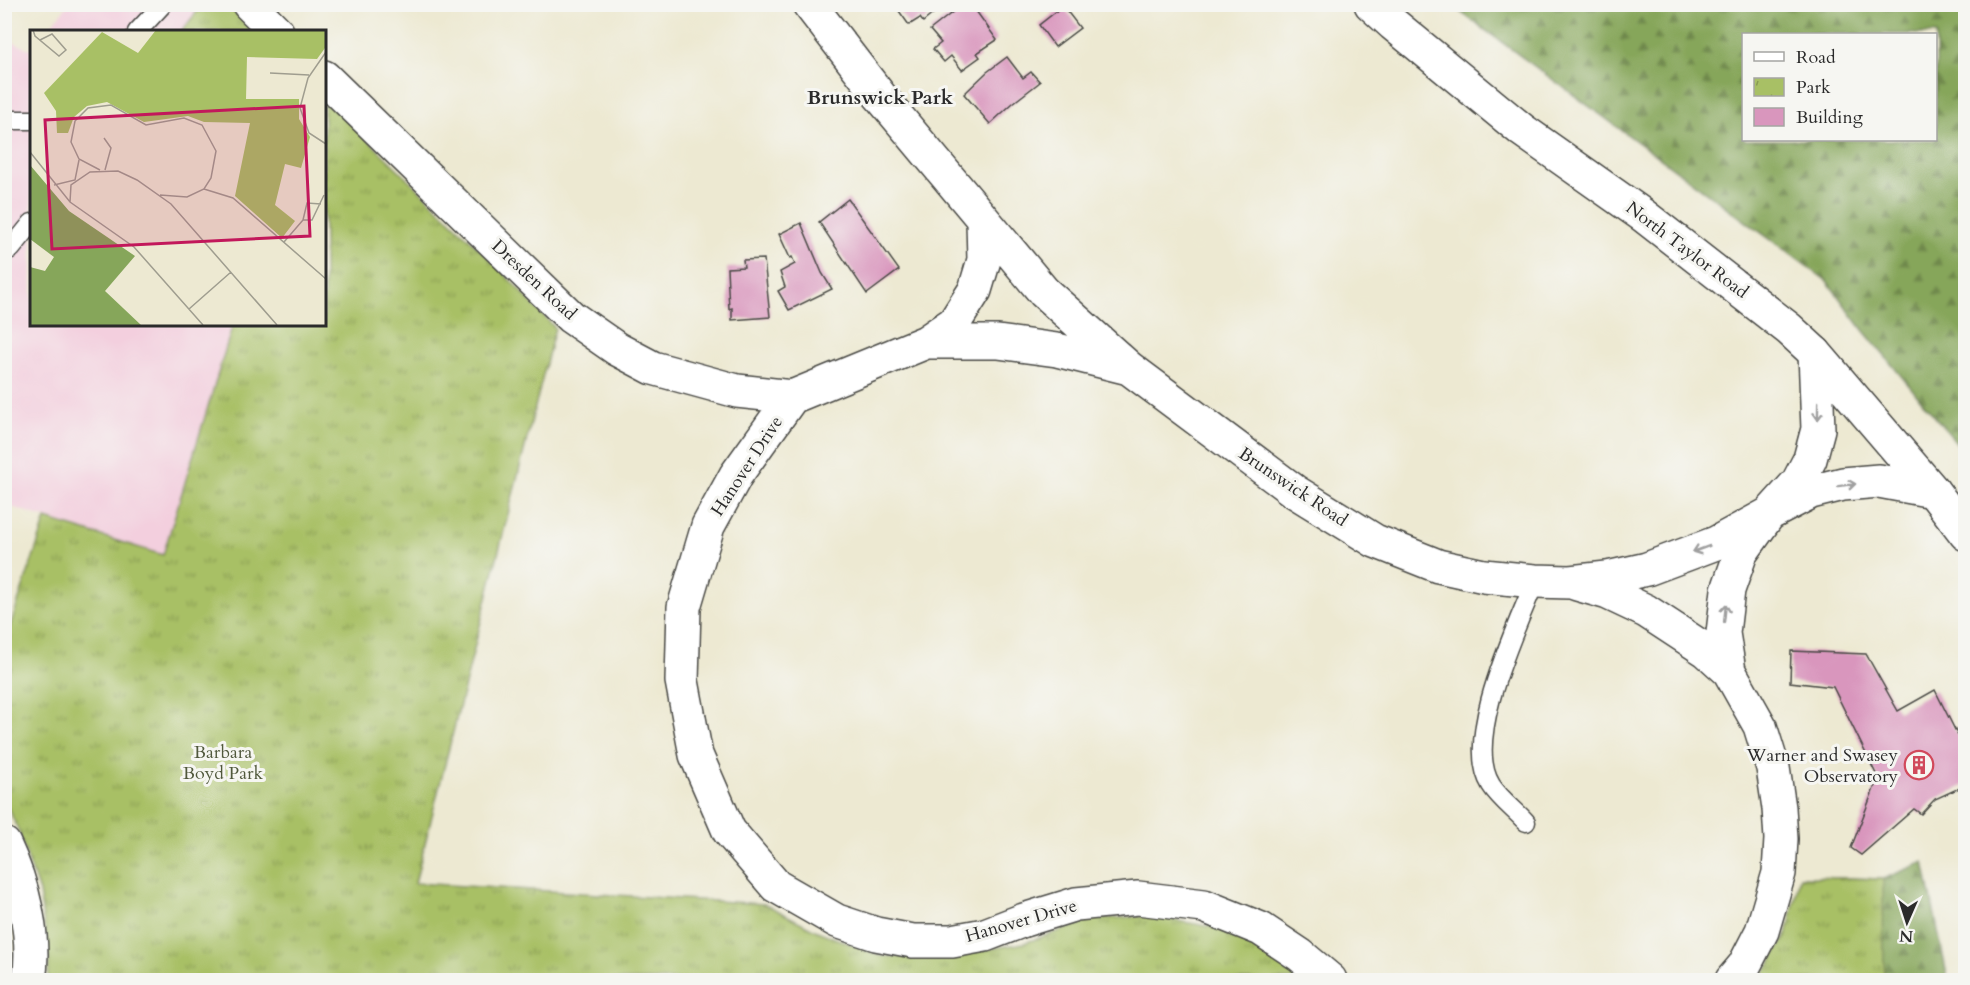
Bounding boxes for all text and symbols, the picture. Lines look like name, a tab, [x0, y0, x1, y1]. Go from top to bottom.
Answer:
inset map	[30, 30, 326, 326]
legend	[1742, 33, 1937, 141]
text: Road	[1796, 45, 1836, 70]
text: Park	[1796, 75, 1831, 100]
district label: Brunswick Park	[807, 84, 954, 111]
text: Building	[1796, 105, 1864, 130]
street label: North Taylor Road	[1620, 196, 1754, 305]
street label: Dresden Road	[486, 234, 582, 326]
one-way arrow	[1812, 400, 1824, 420]
street label: Hanover Drive	[705, 411, 789, 521]
street label: Brunswick Road	[1234, 441, 1353, 533]
one-way arrow	[1837, 479, 1857, 490]
one-way arrow	[1692, 544, 1711, 555]
one-way arrow	[1720, 604, 1731, 624]
park label: Barbara Boyd Park	[183, 740, 264, 786]
place label: Warner and Swasey Observatory	[1746, 743, 1898, 789]
building icon: Warner and Swasey Observatory	[1903, 749, 1935, 781]
north arrow	[1877, 892, 1937, 952]
street label: Hanover Drive	[962, 893, 1080, 949]
text: N	[1899, 925, 1914, 947]

